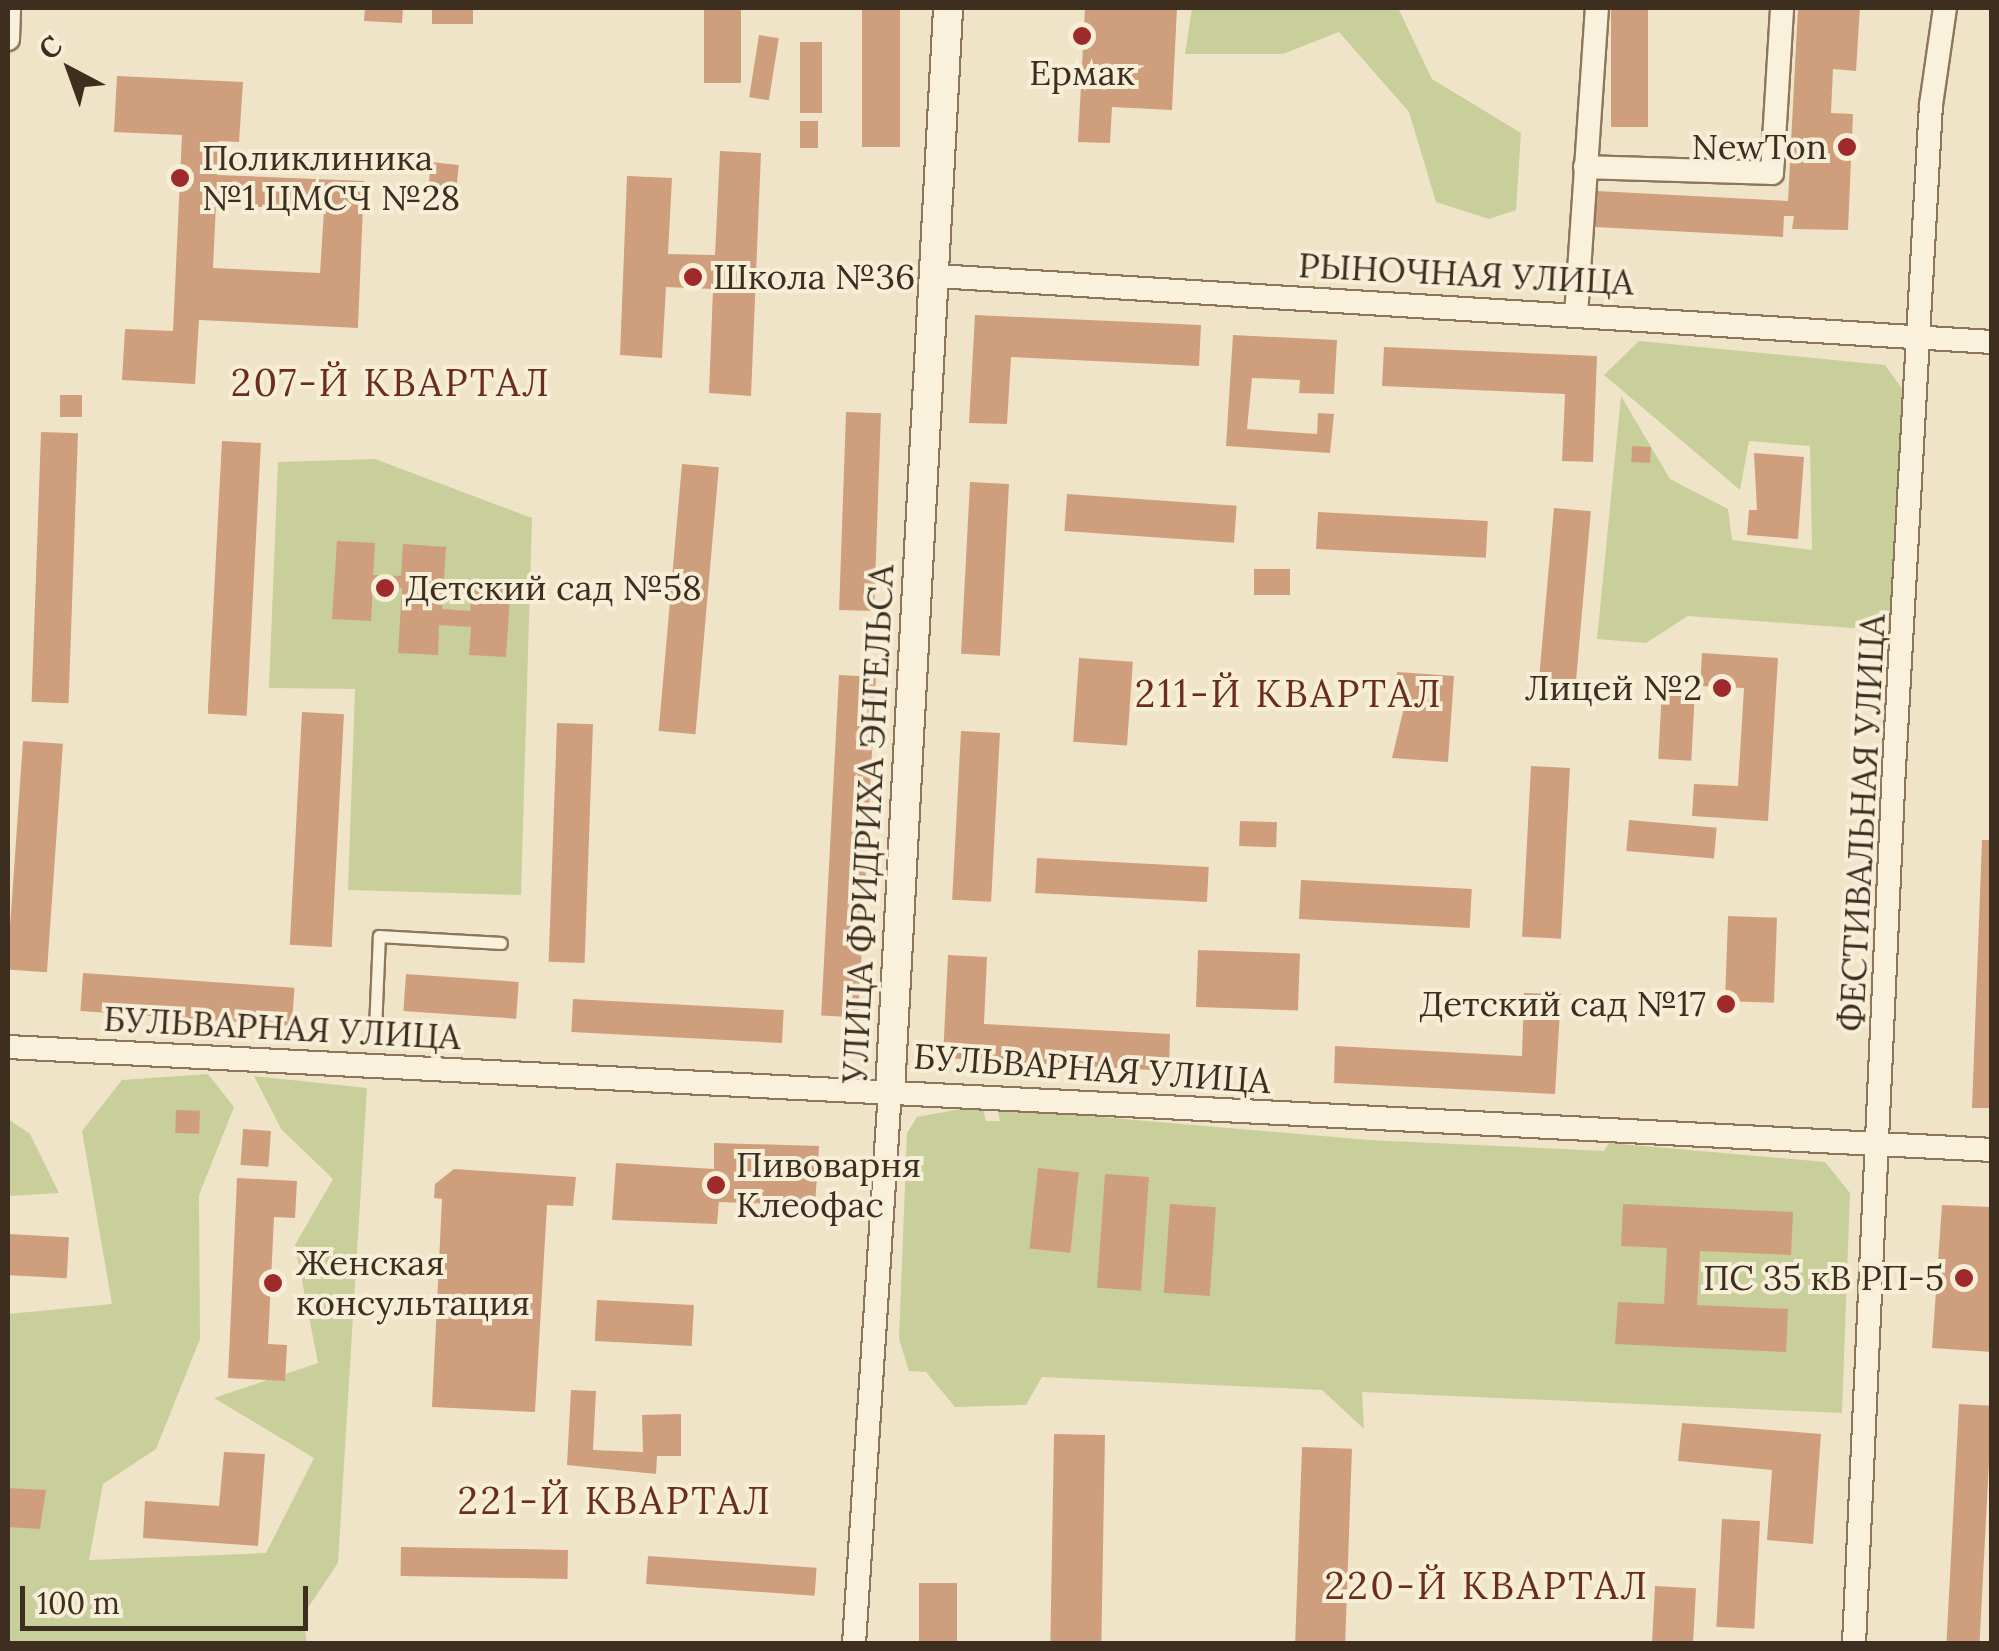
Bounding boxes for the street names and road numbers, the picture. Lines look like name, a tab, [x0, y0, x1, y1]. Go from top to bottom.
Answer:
street label: РЫНОЧНАЯ УЛИЦА	[1297, 244, 1635, 304]
street label: УЛИЦА ФРИДРИХА ЭНГЕЛЬСА	[833, 564, 903, 1084]
street label: ФЕСТИВАЛЬНАЯ УЛИЦА	[1830, 613, 1894, 1033]
street label: БУЛЬВАРНАЯ УЛИЦА	[102, 998, 462, 1058]
street label: БУЛЬВАРНАЯ УЛИЦА	[912, 1036, 1272, 1102]

